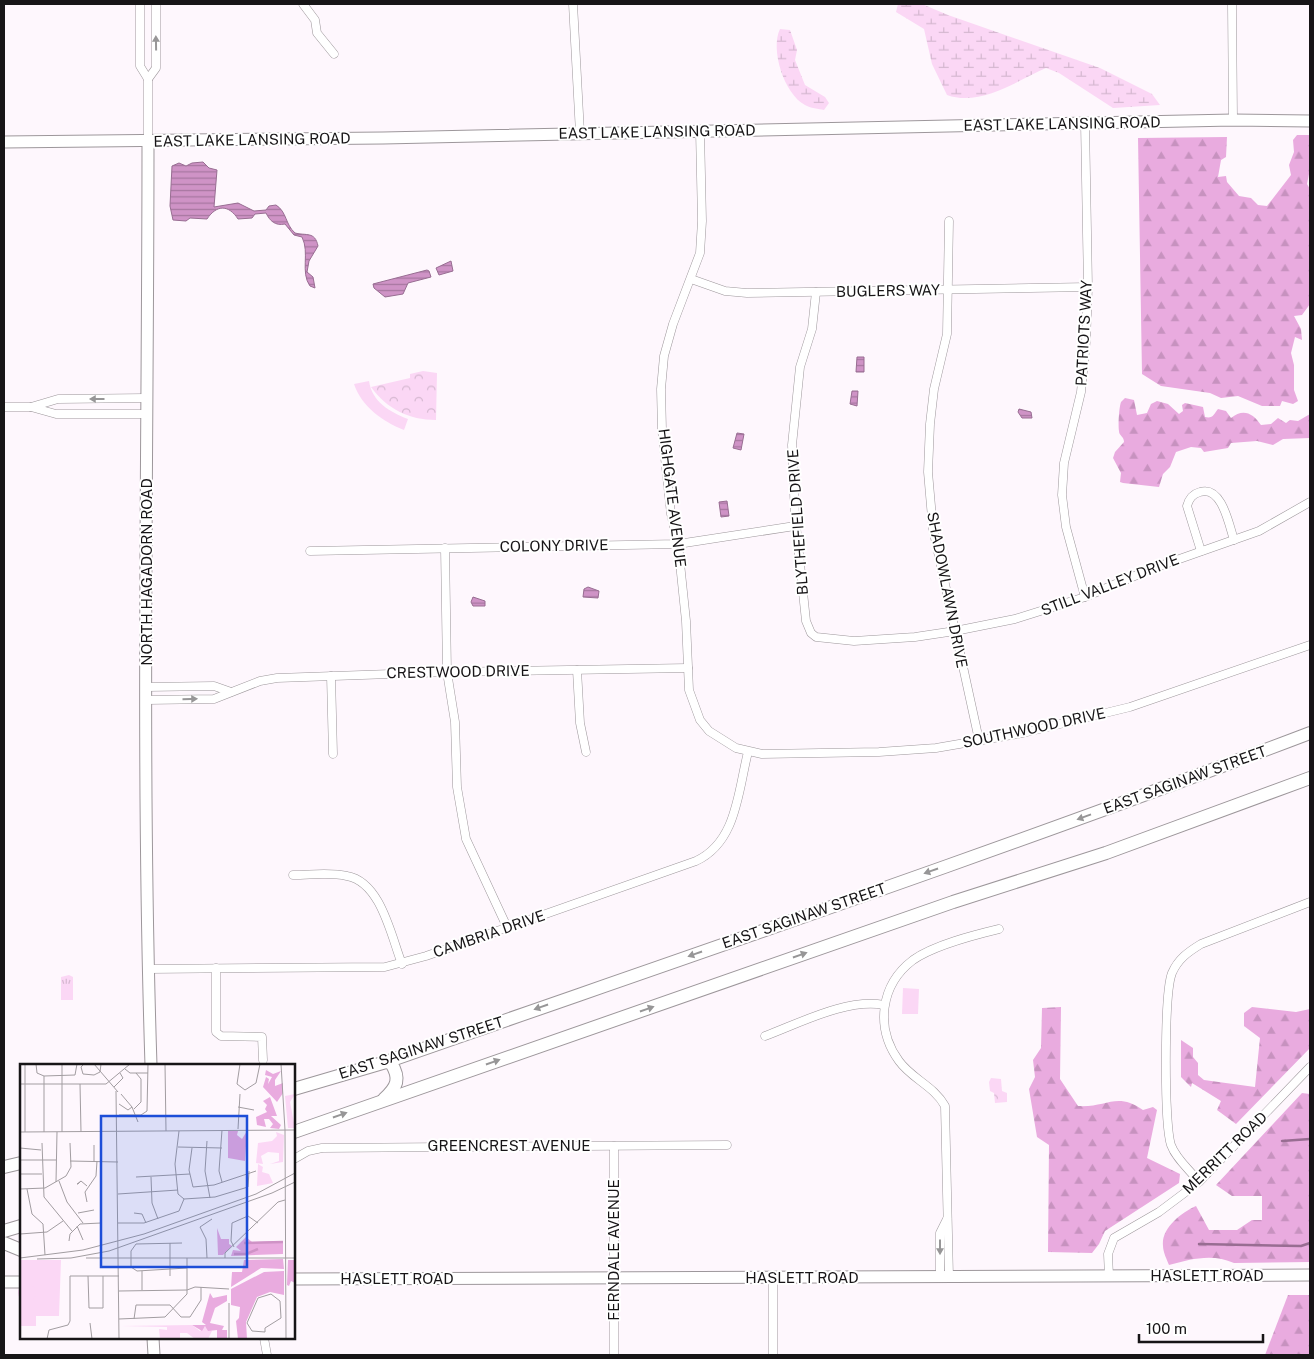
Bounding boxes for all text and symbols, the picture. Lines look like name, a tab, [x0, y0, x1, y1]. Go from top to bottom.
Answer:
one-way arrow	[152, 34, 160, 50]
street label: EAST LAKE LANSING ROAD	[963, 113, 1161, 134]
street label: EAST LAKE LANSING ROAD	[558, 121, 756, 142]
street label: EAST LAKE LANSING ROAD	[153, 129, 351, 150]
street label: PATRIOTS WAY	[1072, 280, 1095, 386]
street label: BUGLERS WAY	[836, 281, 940, 300]
one-way arrow	[89, 395, 105, 403]
street label: HIGHGATE AVENUE	[656, 427, 689, 568]
street label: BLYTHEFIELD DRIVE	[784, 448, 811, 596]
street label: NORTH HAGADORN ROAD	[138, 478, 155, 666]
street label: SHADOWLAWN DRIVE	[924, 510, 971, 670]
street label: COLONY DRIVE	[499, 536, 609, 555]
street label: STILL VALLEY DRIVE	[1038, 550, 1181, 619]
street label: CRESTWOOD DRIVE	[386, 662, 530, 681]
one-way arrow	[182, 695, 198, 703]
street label: SOUTHWOOD DRIVE	[961, 704, 1107, 751]
street label: EAST SAGINAW STREET	[1101, 742, 1269, 817]
one-way arrow	[1076, 813, 1091, 821]
one-way arrow	[923, 867, 938, 875]
street label: EAST SAGINAW STREET	[720, 879, 888, 952]
street label: CAMBRIA DRIVE	[431, 906, 547, 961]
one-way arrow	[687, 950, 702, 958]
one-way arrow	[793, 951, 808, 959]
one-way arrow	[534, 1004, 549, 1011]
one-way arrow	[640, 1005, 655, 1013]
street label: EAST SAGINAW STREET	[336, 1013, 505, 1082]
one-way arrow	[486, 1058, 501, 1066]
inset map	[20, 1064, 295, 1339]
street label: MERRITT ROAD	[1179, 1108, 1270, 1197]
one-way arrow	[332, 1111, 347, 1119]
street label: GREENCREST AVENUE	[428, 1137, 590, 1154]
street label: FERNDALE AVENUE	[605, 1179, 622, 1321]
one-way arrow	[936, 1239, 944, 1255]
street label: HASLETT ROAD	[1150, 1267, 1264, 1284]
street label: HASLETT ROAD	[745, 1269, 859, 1286]
street label: HASLETT ROAD	[340, 1270, 454, 1287]
scale bar	[1139, 1312, 1263, 1344]
text: 100 m	[1146, 1320, 1187, 1337]

